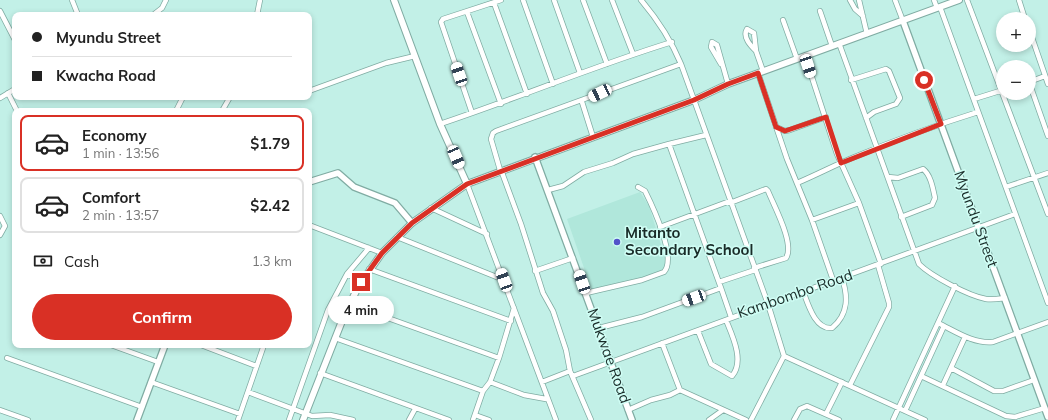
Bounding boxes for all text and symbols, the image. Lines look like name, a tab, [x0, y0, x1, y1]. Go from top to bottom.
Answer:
map controls	[996, 12, 1036, 100]
button: +	[996, 12, 1036, 52]
text: Myundu Street	[56, 28, 161, 47]
car	[799, 53, 817, 79]
button: −	[996, 60, 1036, 100]
car	[449, 61, 469, 87]
text: Kwacha Road	[56, 66, 156, 85]
route start	[915, 71, 933, 89]
car	[587, 82, 613, 104]
icon: car	[34, 125, 70, 161]
text: Economy	[82, 126, 147, 145]
text: $1.79	[250, 134, 290, 153]
car	[446, 144, 466, 170]
text: 1 min · 13:56	[82, 145, 159, 161]
street label: Myundu Street	[950, 168, 1003, 270]
icon: car	[34, 187, 70, 223]
text: Comfort	[82, 188, 140, 207]
text: $2.42	[250, 196, 290, 215]
text: 2 min · 13:57	[82, 207, 159, 223]
place label: Mitanto Secondary School	[625, 223, 753, 259]
marker: Mitanto Secondary School	[612, 237, 622, 247]
icon: cash	[32, 250, 54, 272]
text: Cash	[64, 252, 99, 271]
text: 1.3 km	[252, 253, 292, 269]
street label: Kambombo Road	[735, 265, 855, 322]
car	[494, 267, 514, 293]
car	[572, 269, 592, 295]
route end	[352, 273, 370, 291]
car	[681, 288, 707, 308]
button: Confirm	[32, 294, 292, 340]
callout: 4 min	[328, 296, 394, 324]
text: 4 min	[344, 302, 378, 318]
street label: Mukwae Road	[583, 306, 635, 406]

